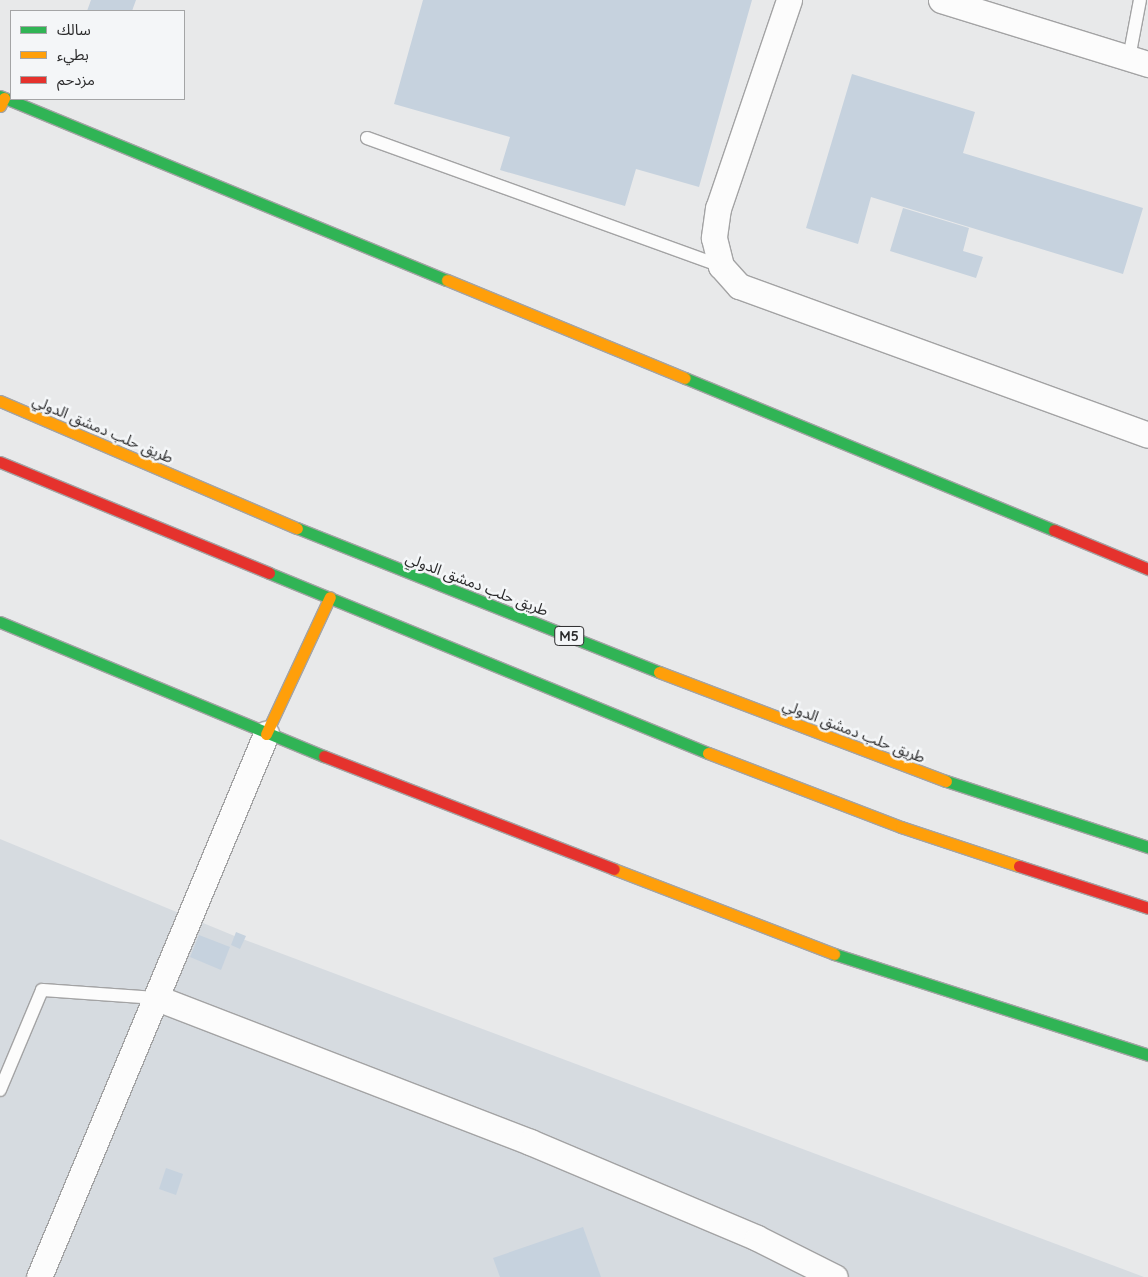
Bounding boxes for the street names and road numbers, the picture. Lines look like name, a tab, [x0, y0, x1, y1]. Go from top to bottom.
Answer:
street label: طريق حلب دمشق الدولي	[30, 391, 176, 467]
street label: طريق حلب دمشق الدولي	[403, 548, 551, 620]
road number: M5	[554, 624, 584, 648]
street label: طريق حلب دمشق الدولي	[780, 695, 928, 767]

